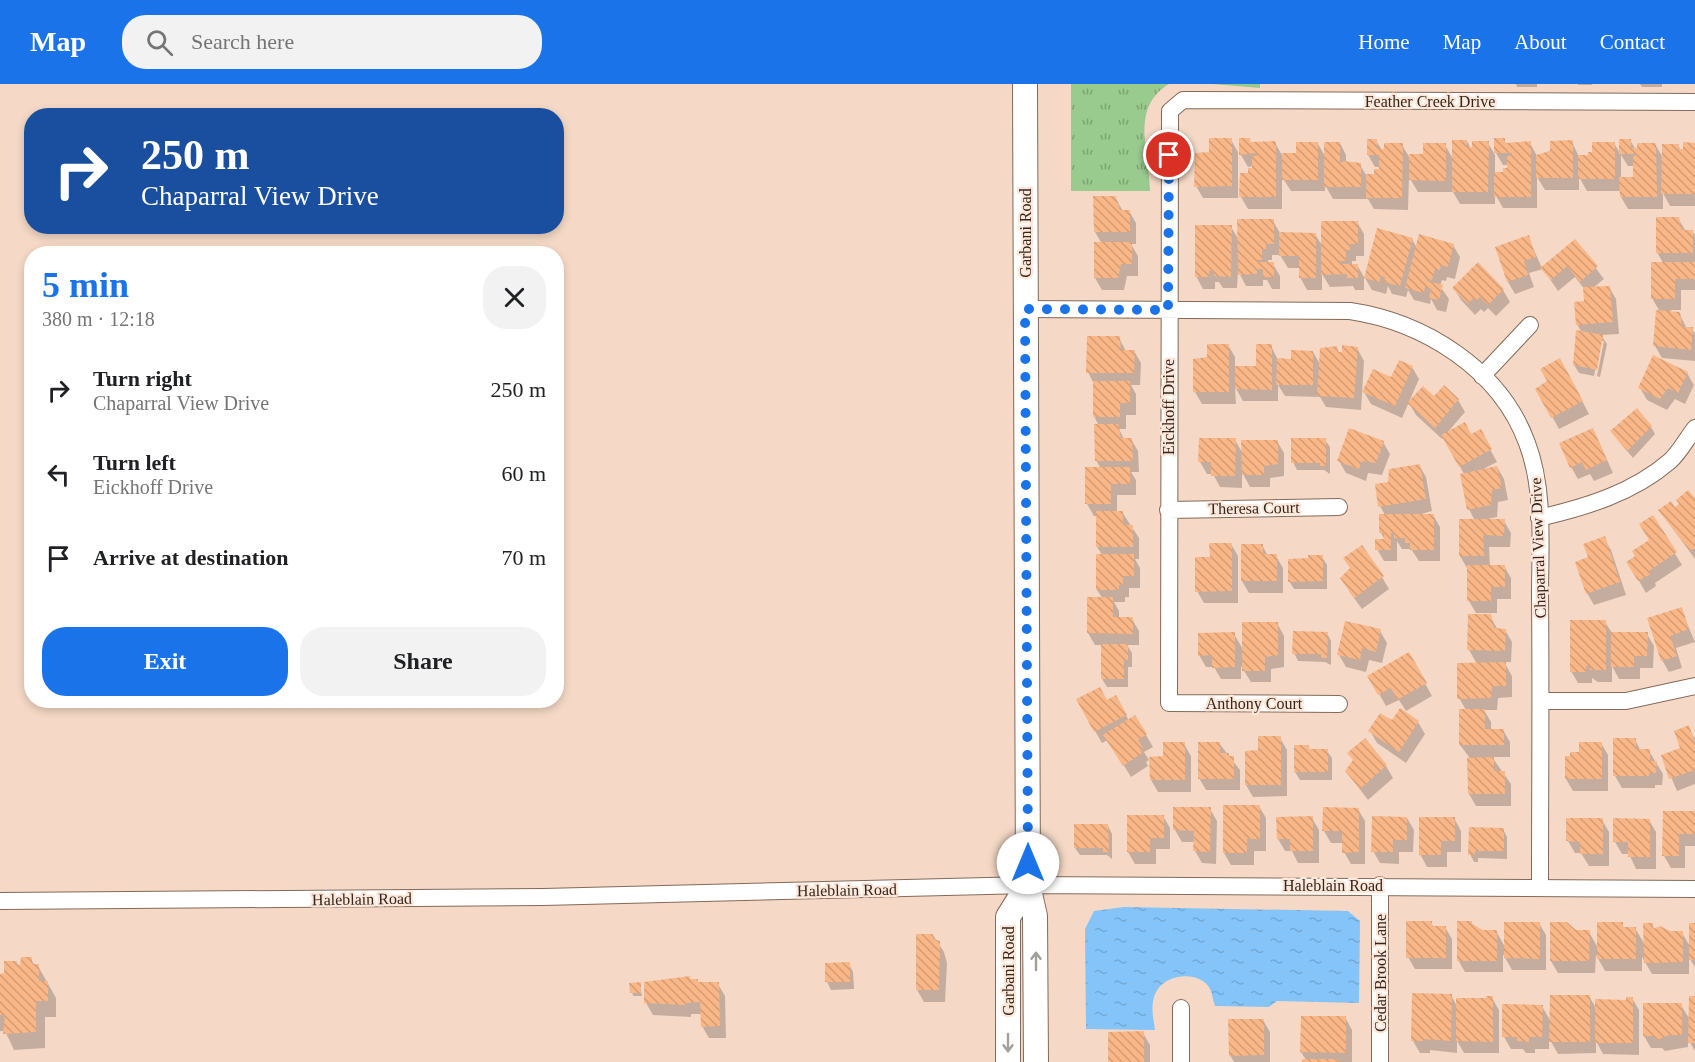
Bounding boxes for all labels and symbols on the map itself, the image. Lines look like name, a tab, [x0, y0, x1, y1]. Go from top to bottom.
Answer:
street label: Feather Creek Drive	[1365, 93, 1495, 110]
pin	[1143, 129, 1194, 180]
street label: Garbani Road	[1017, 188, 1034, 278]
street label: Eickhoff Drive	[1160, 359, 1177, 455]
street label: Chaparral View Drive	[1527, 477, 1550, 619]
street label: Theresa Court	[1208, 499, 1300, 517]
street label: Anthony Court	[1206, 695, 1303, 713]
position arrow	[996, 831, 1060, 895]
street label: Haleblain Road	[1283, 877, 1383, 894]
street label: Haleblain Road	[797, 881, 897, 899]
street label: Haleblain Road	[312, 890, 412, 908]
street label: Cedar Brook Lane	[1372, 914, 1389, 1032]
street label: Garbani Road	[1000, 926, 1017, 1016]
one-way arrow	[1030, 952, 1042, 972]
one-way arrow	[1002, 1033, 1014, 1053]

